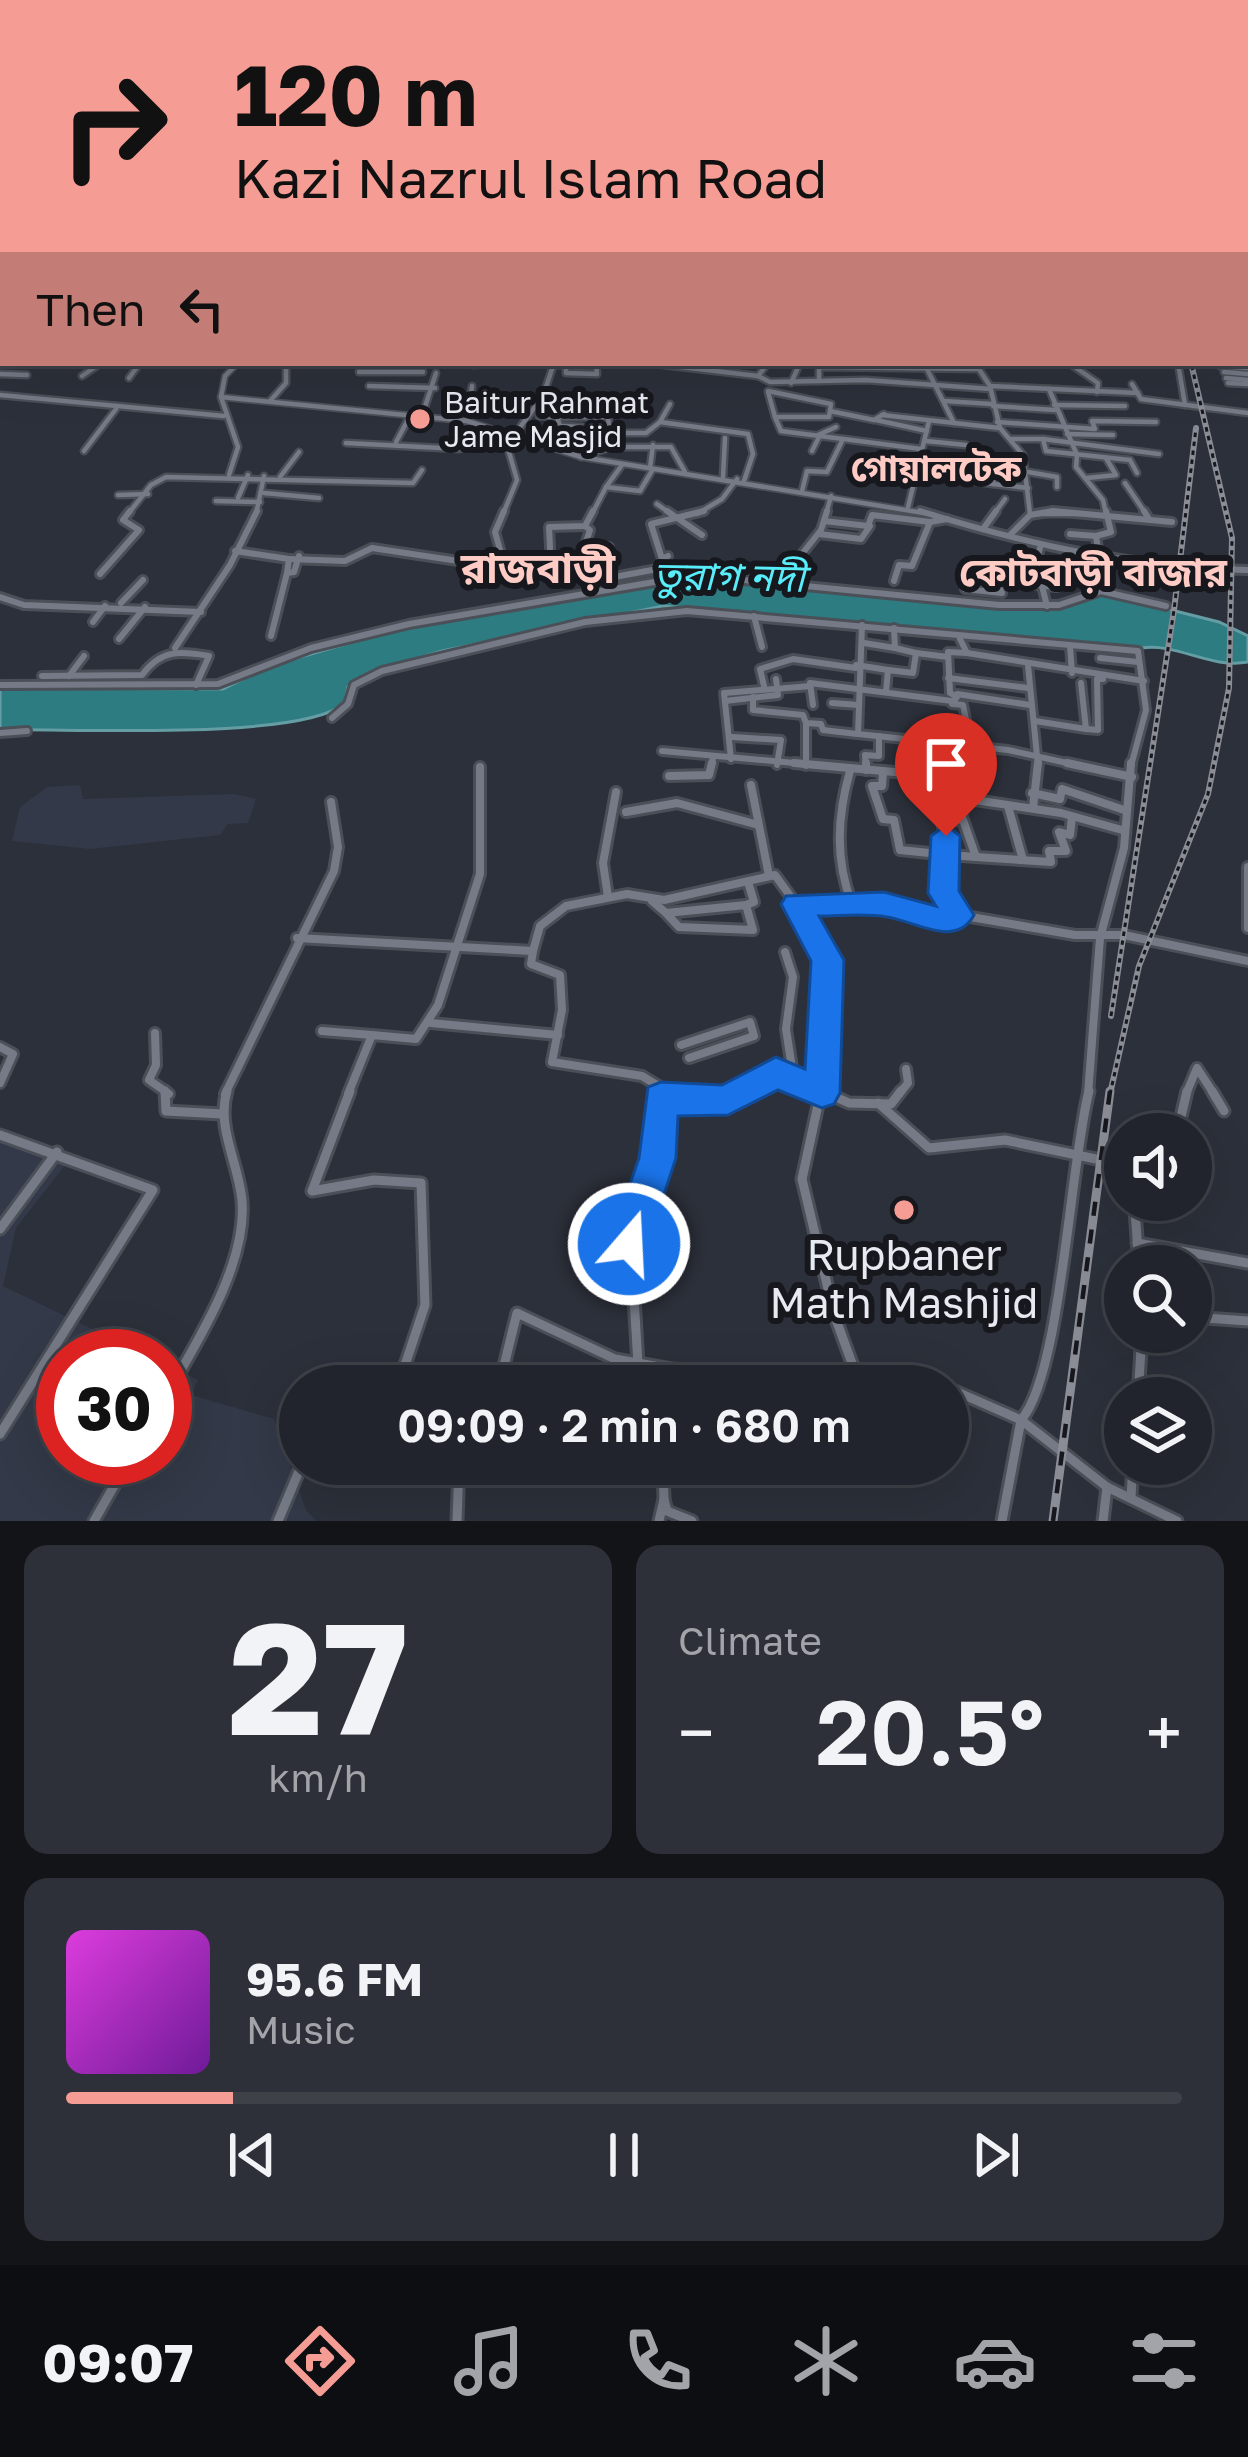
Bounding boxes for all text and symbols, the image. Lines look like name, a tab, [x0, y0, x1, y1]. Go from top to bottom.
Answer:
text: 120 m	[234, 44, 478, 144]
icon: right	[36, 48, 192, 204]
text: Kazi Nazrul Islam Road	[234, 145, 827, 210]
icon: left	[169, 276, 235, 342]
text: Then	[36, 282, 145, 336]
place label: Baitur Rahmat Jame Masjid	[444, 384, 649, 454]
marker: Baitur Rahmat Jame Masjid	[407, 406, 433, 432]
district label: গোয়ালটেক	[850, 446, 1022, 489]
district label: রাজবাড়ী	[460, 542, 616, 592]
district label: কোটবাড়ী বাজার	[959, 548, 1227, 595]
water label: তুরাগ নদী	[653, 551, 812, 602]
pin	[895, 713, 997, 836]
icon: arrive	[913, 731, 979, 797]
map controls	[1104, 1113, 1212, 1485]
button: sound	[1104, 1113, 1212, 1221]
position arrow	[566, 1181, 692, 1307]
marker: Rupbaner Math Mashjid	[891, 1197, 917, 1223]
place label: Rupbaner Math Mashjid	[770, 1229, 1038, 1327]
button: search	[1104, 1245, 1212, 1353]
speed limit sign: 30	[36, 1329, 192, 1485]
button: layers	[1104, 1377, 1212, 1485]
text: 09:09 · 2 min · 680 m	[397, 1398, 851, 1452]
text: 27	[228, 1582, 408, 1769]
text: Climate	[678, 1617, 822, 1664]
text: 20.5°	[816, 1677, 1044, 1785]
text: −	[678, 1692, 714, 1772]
text: +	[1146, 1692, 1182, 1772]
text: km/h	[268, 1754, 368, 1801]
text: 95.6 FM	[246, 1952, 423, 2006]
text: Music	[246, 2006, 356, 2053]
icon: previous	[219, 2122, 285, 2188]
icon: pause	[591, 2122, 657, 2188]
icon: next	[963, 2122, 1029, 2188]
icon: directions	[278, 2319, 362, 2403]
icon: music	[447, 2319, 531, 2403]
icon: phone	[616, 2319, 700, 2403]
icon: climate	[784, 2319, 868, 2403]
icon: car	[953, 2319, 1037, 2403]
icon: filters	[1122, 2319, 1206, 2403]
text: 09:07	[42, 2329, 194, 2394]

